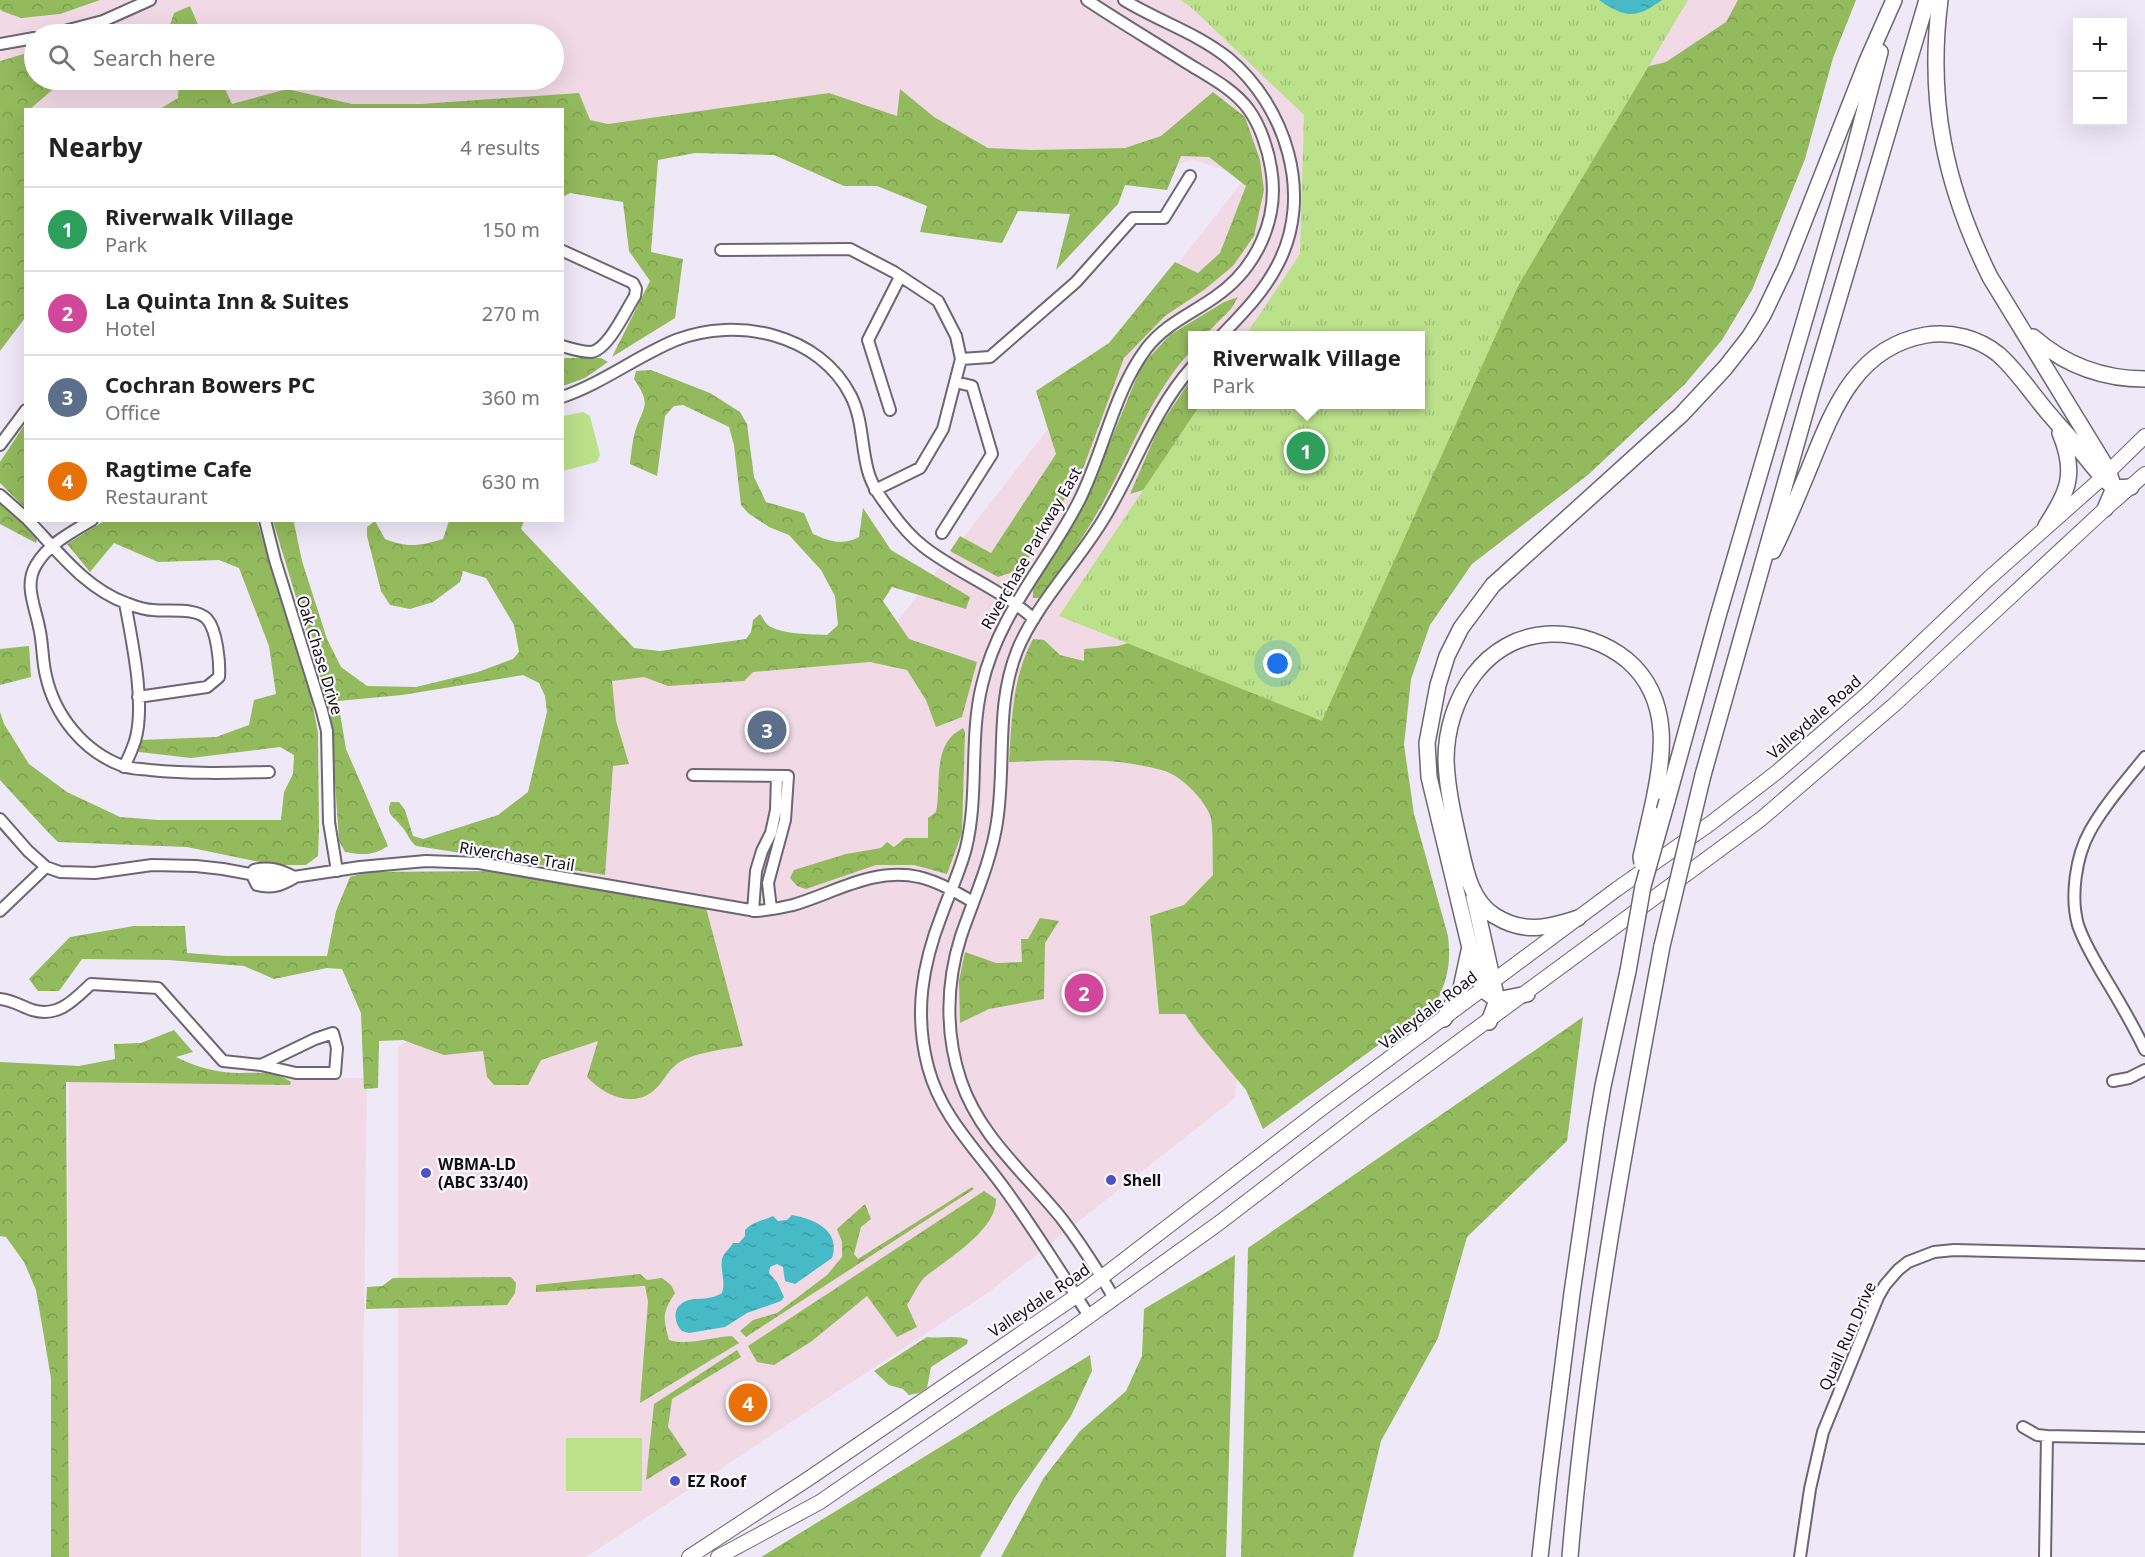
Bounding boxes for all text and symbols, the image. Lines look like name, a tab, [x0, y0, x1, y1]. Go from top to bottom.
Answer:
map controls	[2073, 18, 2127, 126]
button: +	[2073, 18, 2127, 72]
search box	[24, 24, 564, 90]
icon: search	[45, 41, 78, 74]
text: Search here	[93, 42, 215, 72]
button: −	[2073, 72, 2127, 126]
text: Nearby	[48, 129, 143, 165]
text: 4 results	[460, 134, 540, 161]
text: Riverwalk Village	[105, 201, 294, 231]
text: 1	[62, 216, 73, 243]
text: 150 m	[482, 216, 540, 243]
text: Park	[105, 231, 147, 258]
text: La Quinta Inn & Suites	[105, 285, 349, 315]
text: 2	[62, 300, 73, 327]
text: 270 m	[482, 300, 540, 327]
text: Hotel	[105, 315, 156, 342]
popup	[1188, 331, 1425, 409]
text: Riverwalk Village	[1212, 342, 1401, 372]
text: Cochran Bowers PC	[105, 369, 315, 399]
text: Park	[1212, 372, 1254, 399]
text: 3	[62, 384, 73, 411]
text: 360 m	[482, 384, 540, 411]
text: Office	[105, 399, 160, 426]
pin: 1	[1286, 428, 1326, 474]
text: Ragtime Cafe	[105, 453, 252, 483]
street label: Riverchase Parkway East	[975, 463, 1087, 633]
text: 4	[62, 468, 73, 495]
text: 630 m	[482, 468, 540, 495]
text: Restaurant	[105, 483, 208, 510]
street label: Oak Chase Drive	[291, 593, 349, 717]
your location	[1263, 649, 1292, 678]
street label: Valleydale Road	[1762, 670, 1866, 764]
pin: 3	[748, 708, 786, 752]
street label: Riverchase Trail	[458, 836, 576, 876]
street label: Valleydale Road	[1374, 966, 1482, 1054]
pin: 2	[1064, 970, 1104, 1016]
place label: WBMA-LD (ABC 33/40)	[438, 1153, 528, 1193]
marker: WBMA-LD (ABC 33/40)	[419, 1166, 433, 1180]
place label: Shell	[1123, 1169, 1161, 1191]
marker: Shell	[1104, 1173, 1118, 1187]
street label: Valleydale Road	[984, 1258, 1094, 1342]
street label: Quail Run Drive	[1813, 1278, 1881, 1394]
pin: 4	[728, 1380, 768, 1426]
place label: EZ Roof	[687, 1470, 747, 1492]
marker: EZ Roof	[668, 1474, 682, 1488]

